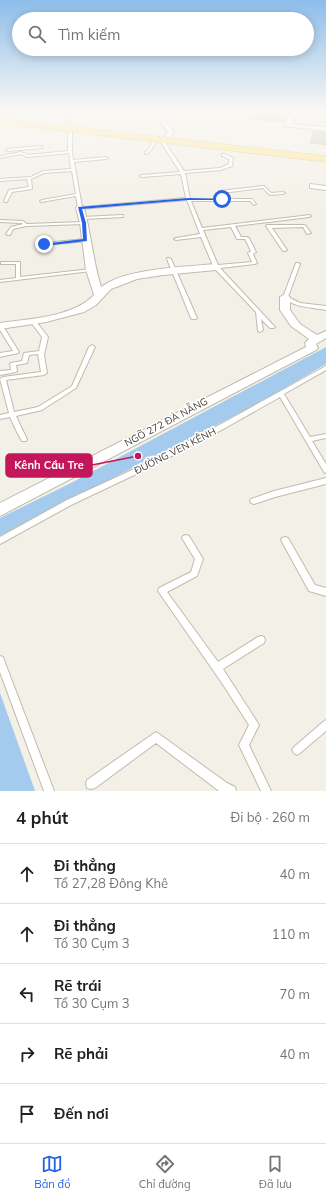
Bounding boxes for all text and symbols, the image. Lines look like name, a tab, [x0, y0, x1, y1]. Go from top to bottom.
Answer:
search box	[12, 12, 314, 56]
icon: search	[26, 23, 48, 45]
text: Tìm kiếm	[58, 25, 120, 44]
route start	[213, 190, 231, 208]
route end	[35, 235, 53, 253]
street label: NGÕ 272 ĐÀ NẴNG	[122, 395, 210, 449]
street label: ĐƯỜNG VEN KÊNH	[132, 425, 218, 477]
callout: Kênh Cầu Tre	[6, 454, 92, 477]
text: Kênh Cầu Tre	[14, 458, 84, 472]
text: 4 phút	[16, 807, 68, 828]
text: Đi bộ · 260 m	[231, 809, 310, 825]
text: Đi thẳng	[54, 856, 116, 875]
icon: ahead	[16, 863, 38, 885]
text: 40 m	[280, 866, 310, 882]
text: Tổ 27,28 Đông Khê	[54, 875, 168, 891]
text: Đi thẳng	[54, 916, 116, 935]
icon: ahead	[16, 923, 38, 945]
text: 110 m	[272, 926, 310, 942]
text: Tổ 30 Cụm 3	[54, 935, 130, 951]
text: Rẽ trái	[54, 976, 101, 995]
icon: left	[16, 983, 38, 1005]
text: 70 m	[280, 986, 310, 1002]
text: Tổ 30 Cụm 3	[54, 995, 130, 1011]
icon: right	[16, 1043, 38, 1065]
text: Rẽ phải	[54, 1044, 108, 1063]
text: 40 m	[280, 1046, 310, 1062]
icon: arrive	[16, 1103, 38, 1125]
text: Đến nơi	[54, 1104, 109, 1123]
tab: Bản đồ	[34, 1153, 70, 1191]
tab: Chỉ đường	[139, 1153, 191, 1191]
tab: Đã lưu	[259, 1153, 292, 1191]

